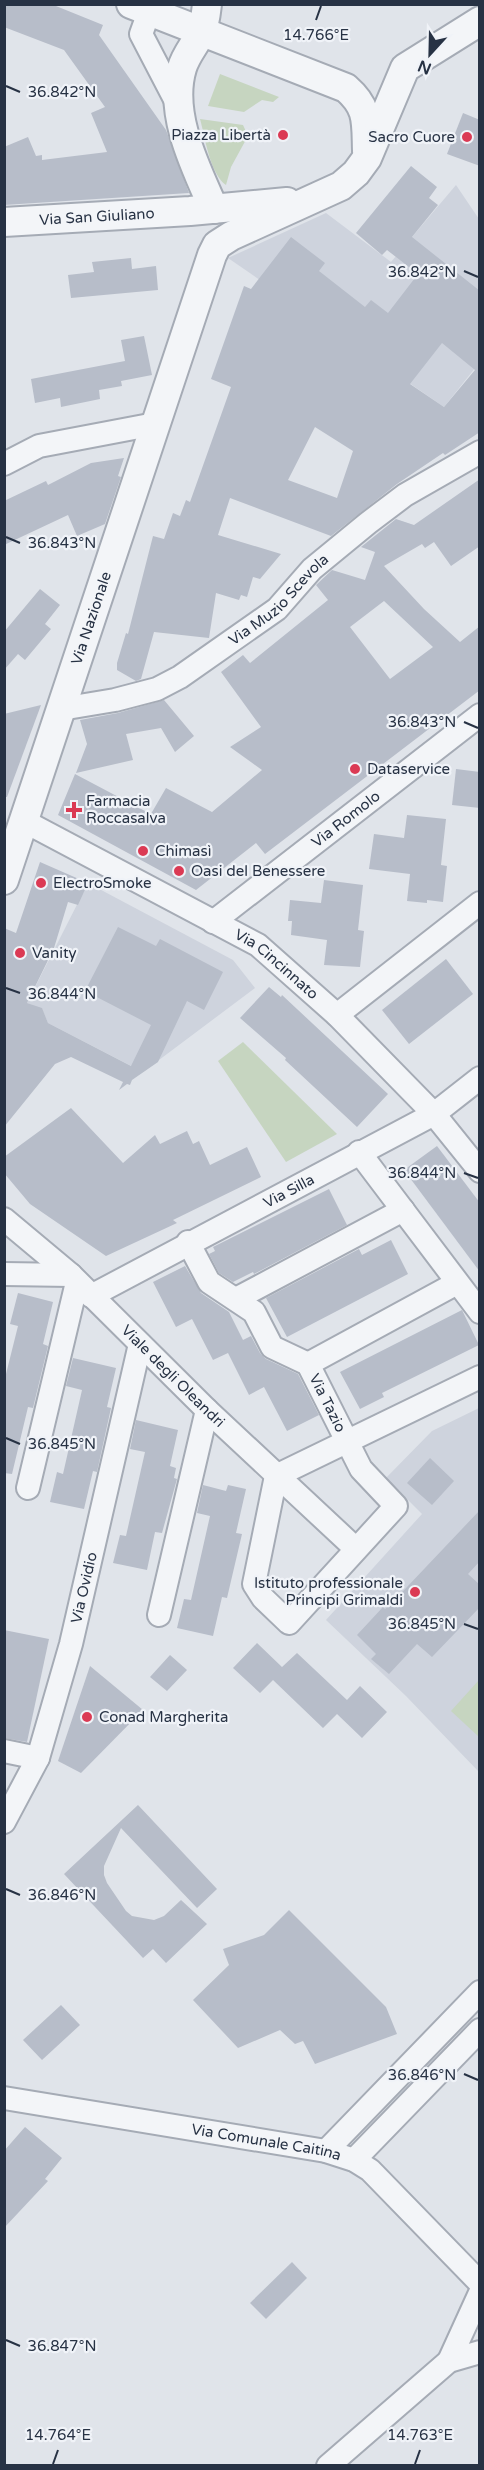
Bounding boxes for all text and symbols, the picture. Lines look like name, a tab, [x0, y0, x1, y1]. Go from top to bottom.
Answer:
north arrow	[400, 24, 460, 84]
text: 14.766°E	[283, 26, 349, 44]
text: N	[415, 55, 434, 79]
text: 36.842°N	[28, 83, 96, 101]
place label: Piazza Libertà	[171, 126, 271, 144]
marker: Piazza Libertà	[276, 128, 290, 142]
place label: Sacro Cuore	[368, 128, 455, 146]
marker: Sacro Cuore	[460, 130, 474, 144]
street label: Via San Giuliano	[39, 204, 155, 229]
text: 36.842°N	[388, 263, 456, 281]
text: 36.843°N	[28, 534, 96, 552]
street label: Via Muzio Scevola	[225, 550, 332, 649]
street label: Via Nazionale	[67, 569, 115, 667]
text: 36.843°N	[388, 713, 456, 731]
place label: Dataservice	[367, 760, 450, 778]
marker: Dataservice	[348, 762, 362, 776]
street label: Via Romolo	[308, 787, 384, 851]
place label: Farmacia Roccasalva	[86, 792, 166, 827]
marker: Farmacia Roccasalva	[67, 803, 81, 817]
place label: Chimasì	[155, 842, 211, 860]
marker: Chimasì	[136, 844, 150, 858]
place label: Oasi del Benessere	[191, 862, 325, 880]
marker: Oasi del Benessere	[172, 864, 186, 878]
place label: ElectroSmoke	[53, 874, 152, 892]
marker: ElectroSmoke	[34, 876, 48, 890]
street label: Via Cincinnato	[232, 925, 322, 1003]
place label: Vanity	[32, 944, 77, 962]
marker: Vanity	[13, 946, 27, 960]
text: 36.844°N	[28, 985, 96, 1003]
text: 36.844°N	[388, 1164, 456, 1182]
street label: Via Silla	[260, 1170, 317, 1212]
street label: Viale degli Oleandri	[118, 1321, 229, 1431]
street label: Via Tazio	[305, 1371, 350, 1435]
text: 36.845°N	[28, 1435, 96, 1453]
street label: Via Ovidio	[67, 1550, 101, 1625]
place label: Istituto professionale Principi Grimaldi	[254, 1574, 403, 1609]
marker: Istituto professionale Principi Grimaldi	[408, 1585, 422, 1599]
text: 36.845°N	[388, 1615, 456, 1633]
place label: Conad Margherita	[99, 1708, 228, 1726]
marker: Conad Margherita	[80, 1710, 94, 1724]
text: 36.846°N	[28, 1886, 96, 1904]
text: 36.846°N	[388, 2066, 456, 2084]
street label: Via Comunale Caitina	[190, 2120, 344, 2164]
text: 36.847°N	[28, 2337, 96, 2355]
text: 14.764°E	[25, 2426, 91, 2444]
text: 14.763°E	[387, 2426, 453, 2444]

